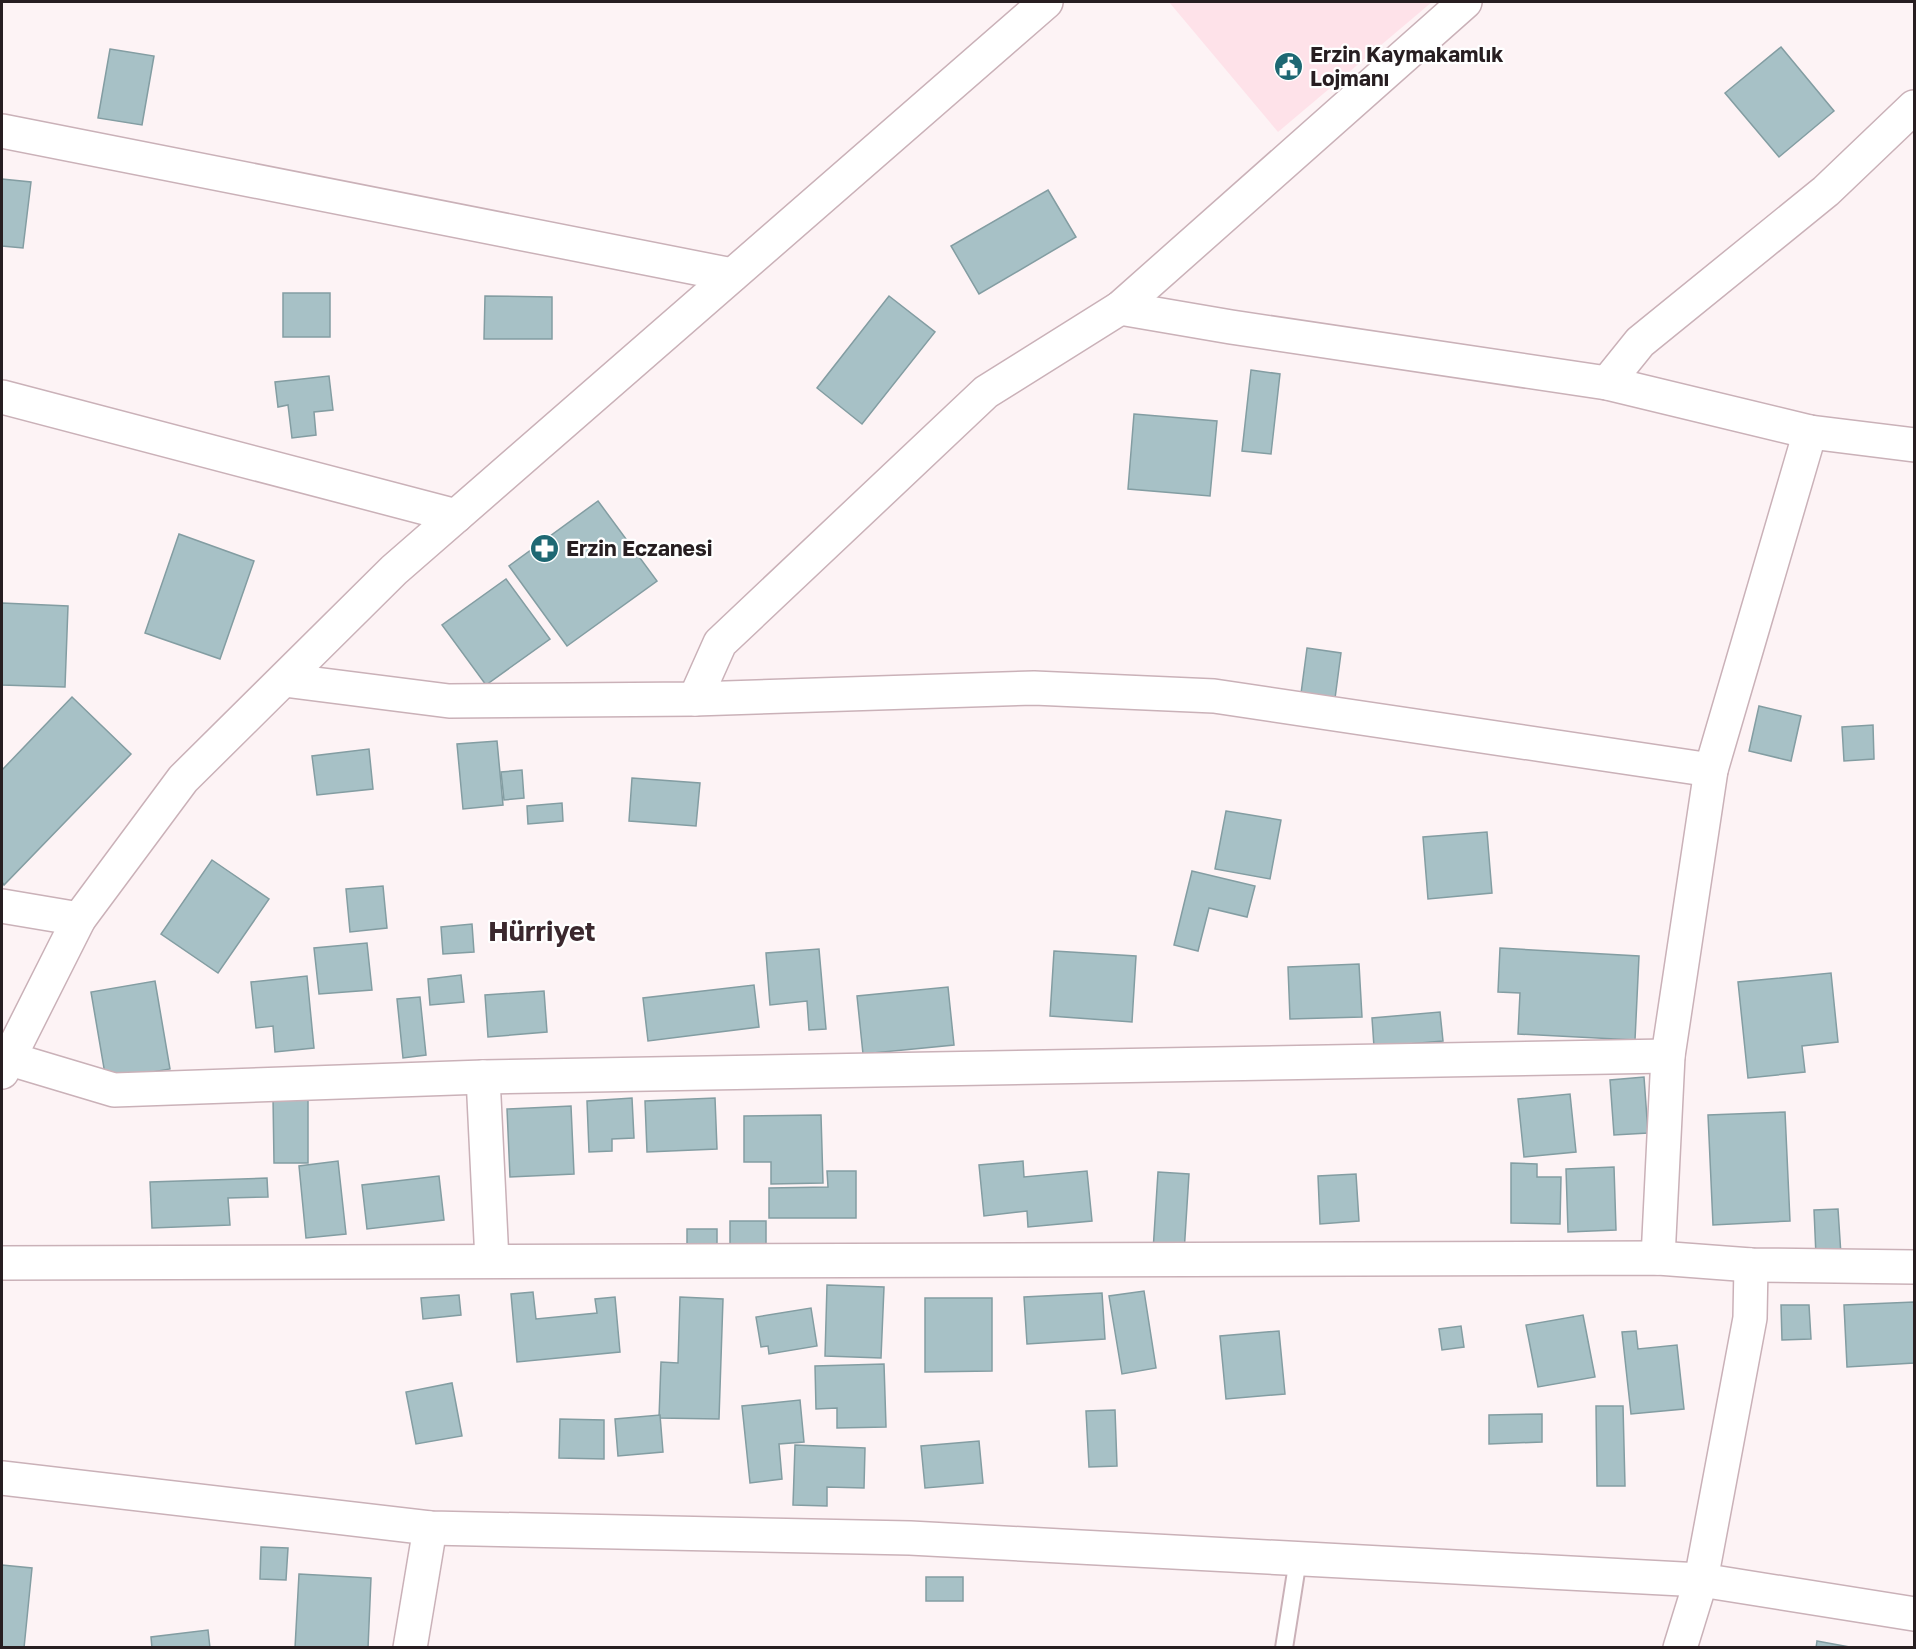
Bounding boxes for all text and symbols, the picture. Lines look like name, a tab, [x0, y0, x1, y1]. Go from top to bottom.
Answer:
place label: Erzin Kaymakamlık Lojmanı	[1310, 41, 1503, 91]
public building icon: Erzin Kaymakamlık Lojmanı	[1273, 51, 1305, 83]
pharmacy icon: Erzin Eczanesi	[529, 533, 561, 565]
place label: Erzin Eczanesi	[566, 535, 713, 561]
district label: Hürriyet	[488, 915, 596, 947]

